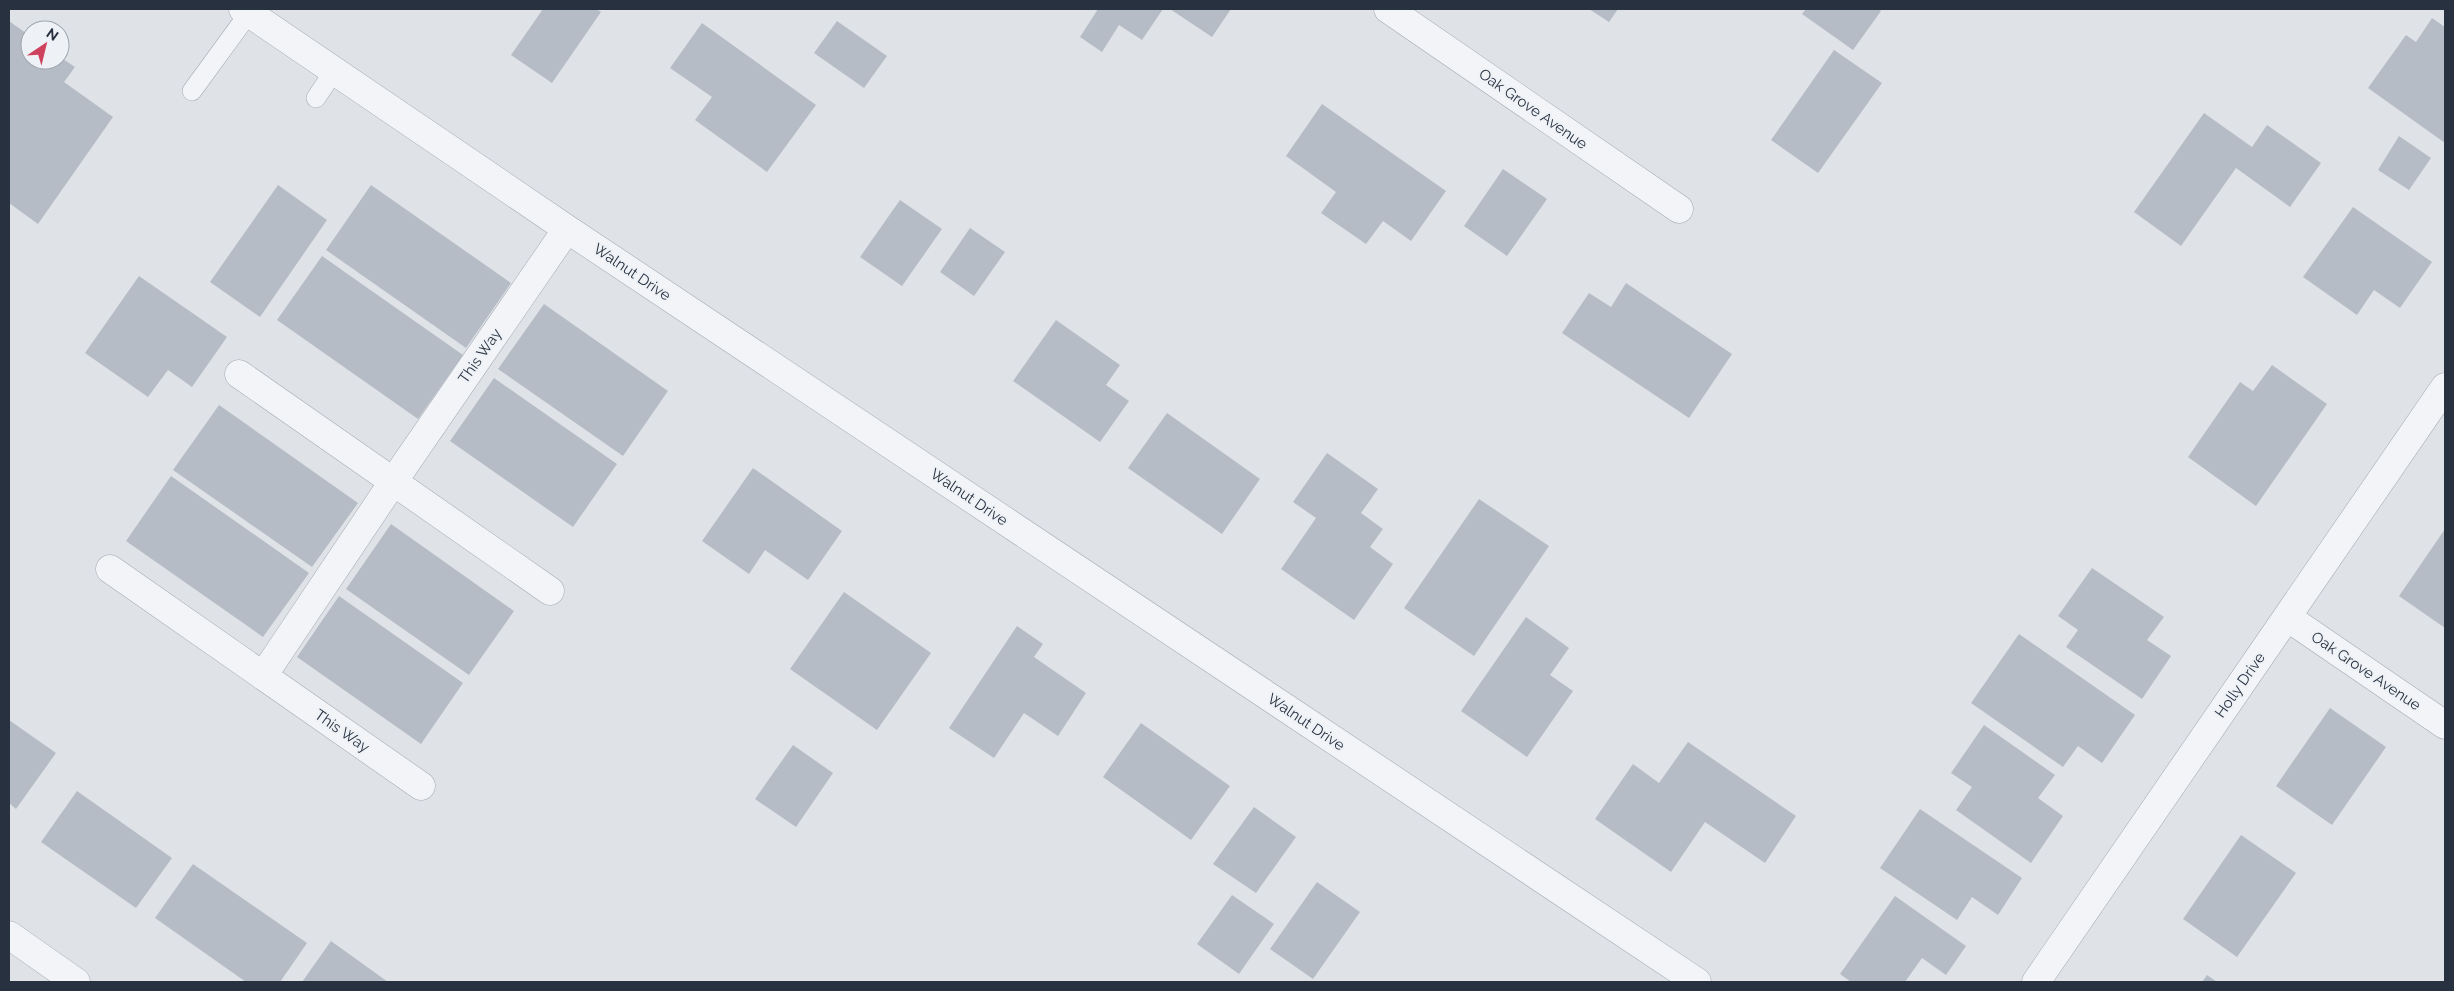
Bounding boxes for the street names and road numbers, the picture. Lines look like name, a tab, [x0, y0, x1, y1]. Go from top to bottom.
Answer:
street label: Oak Grove Avenue	[1475, 65, 1591, 153]
street label: Walnut Drive	[590, 240, 674, 305]
street label: This Way	[455, 325, 505, 387]
street label: Walnut Drive	[927, 465, 1011, 530]
street label: Oak Grove Avenue	[2308, 628, 2424, 714]
street label: Holly Drive	[2211, 649, 2269, 721]
street label: Walnut Drive	[1264, 690, 1348, 755]
street label: This Way	[311, 706, 373, 756]

